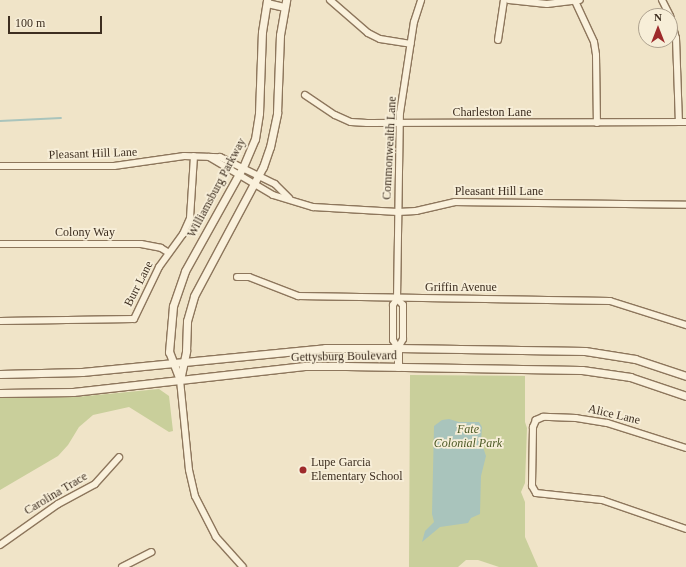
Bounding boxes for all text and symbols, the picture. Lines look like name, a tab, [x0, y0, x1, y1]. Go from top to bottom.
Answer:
scale bar	[10, 8, 104, 34]
north arrow	[638, 8, 678, 48]
text: N	[654, 11, 662, 23]
text: 100 m	[15, 16, 45, 30]
street label: Commonwealth Lane	[380, 96, 400, 200]
street label: Charleston Lane	[453, 106, 531, 120]
street label: Williamsburg Parkway	[185, 136, 249, 240]
street label: Pleasant Hill Lane	[48, 145, 138, 163]
street label: Pleasant Hill Lane	[455, 185, 543, 199]
street label: Colony Way	[55, 226, 115, 240]
street label: Burr Lane	[121, 259, 157, 309]
street label: Griffin Avenue	[425, 281, 497, 295]
street label: Gettysburg Boulevard	[291, 349, 397, 365]
street label: Alice Lane	[587, 402, 641, 428]
park label: Fate Colonial Park	[434, 423, 502, 451]
place label: Lupe Garcia Elementary School	[311, 456, 403, 484]
marker: Lupe Garcia Elementary School	[298, 465, 308, 475]
street label: Carolina Trace	[22, 469, 90, 519]

